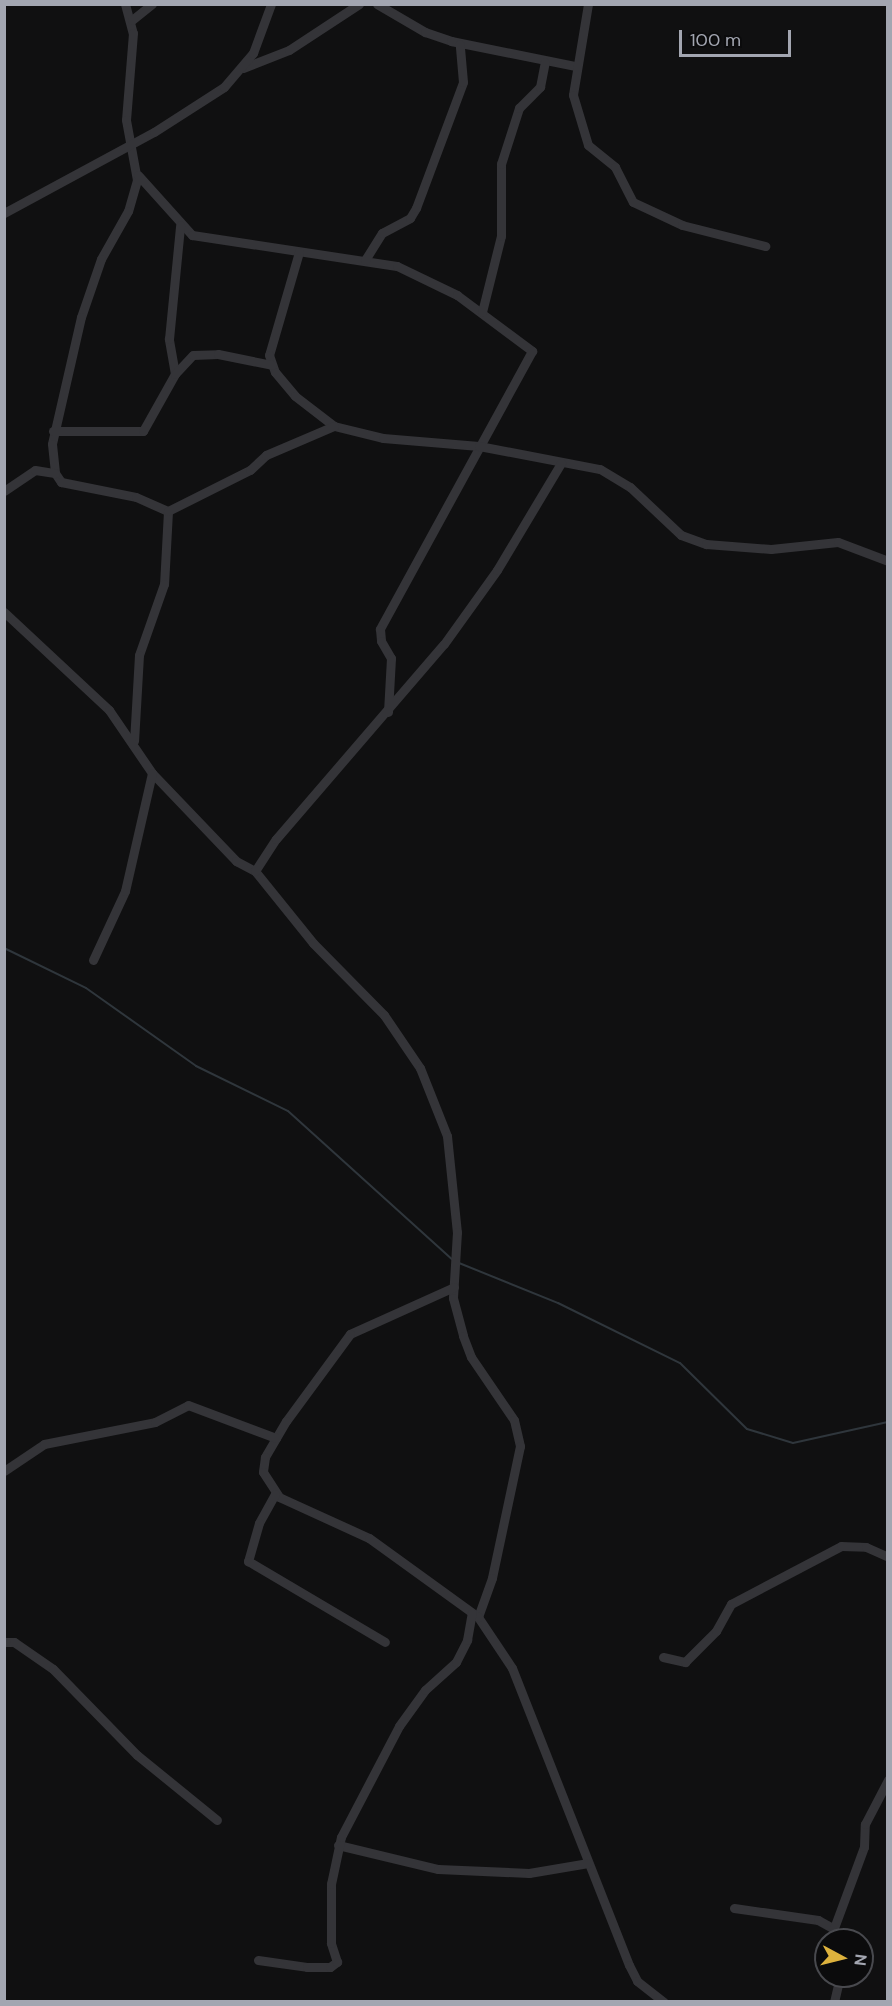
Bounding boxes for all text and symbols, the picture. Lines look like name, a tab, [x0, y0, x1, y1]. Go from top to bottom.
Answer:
scale bar	[682, 18, 794, 56]
text: 100 m	[690, 28, 741, 52]
north arrow	[814, 1928, 874, 1988]
text: N	[849, 1953, 872, 1967]

